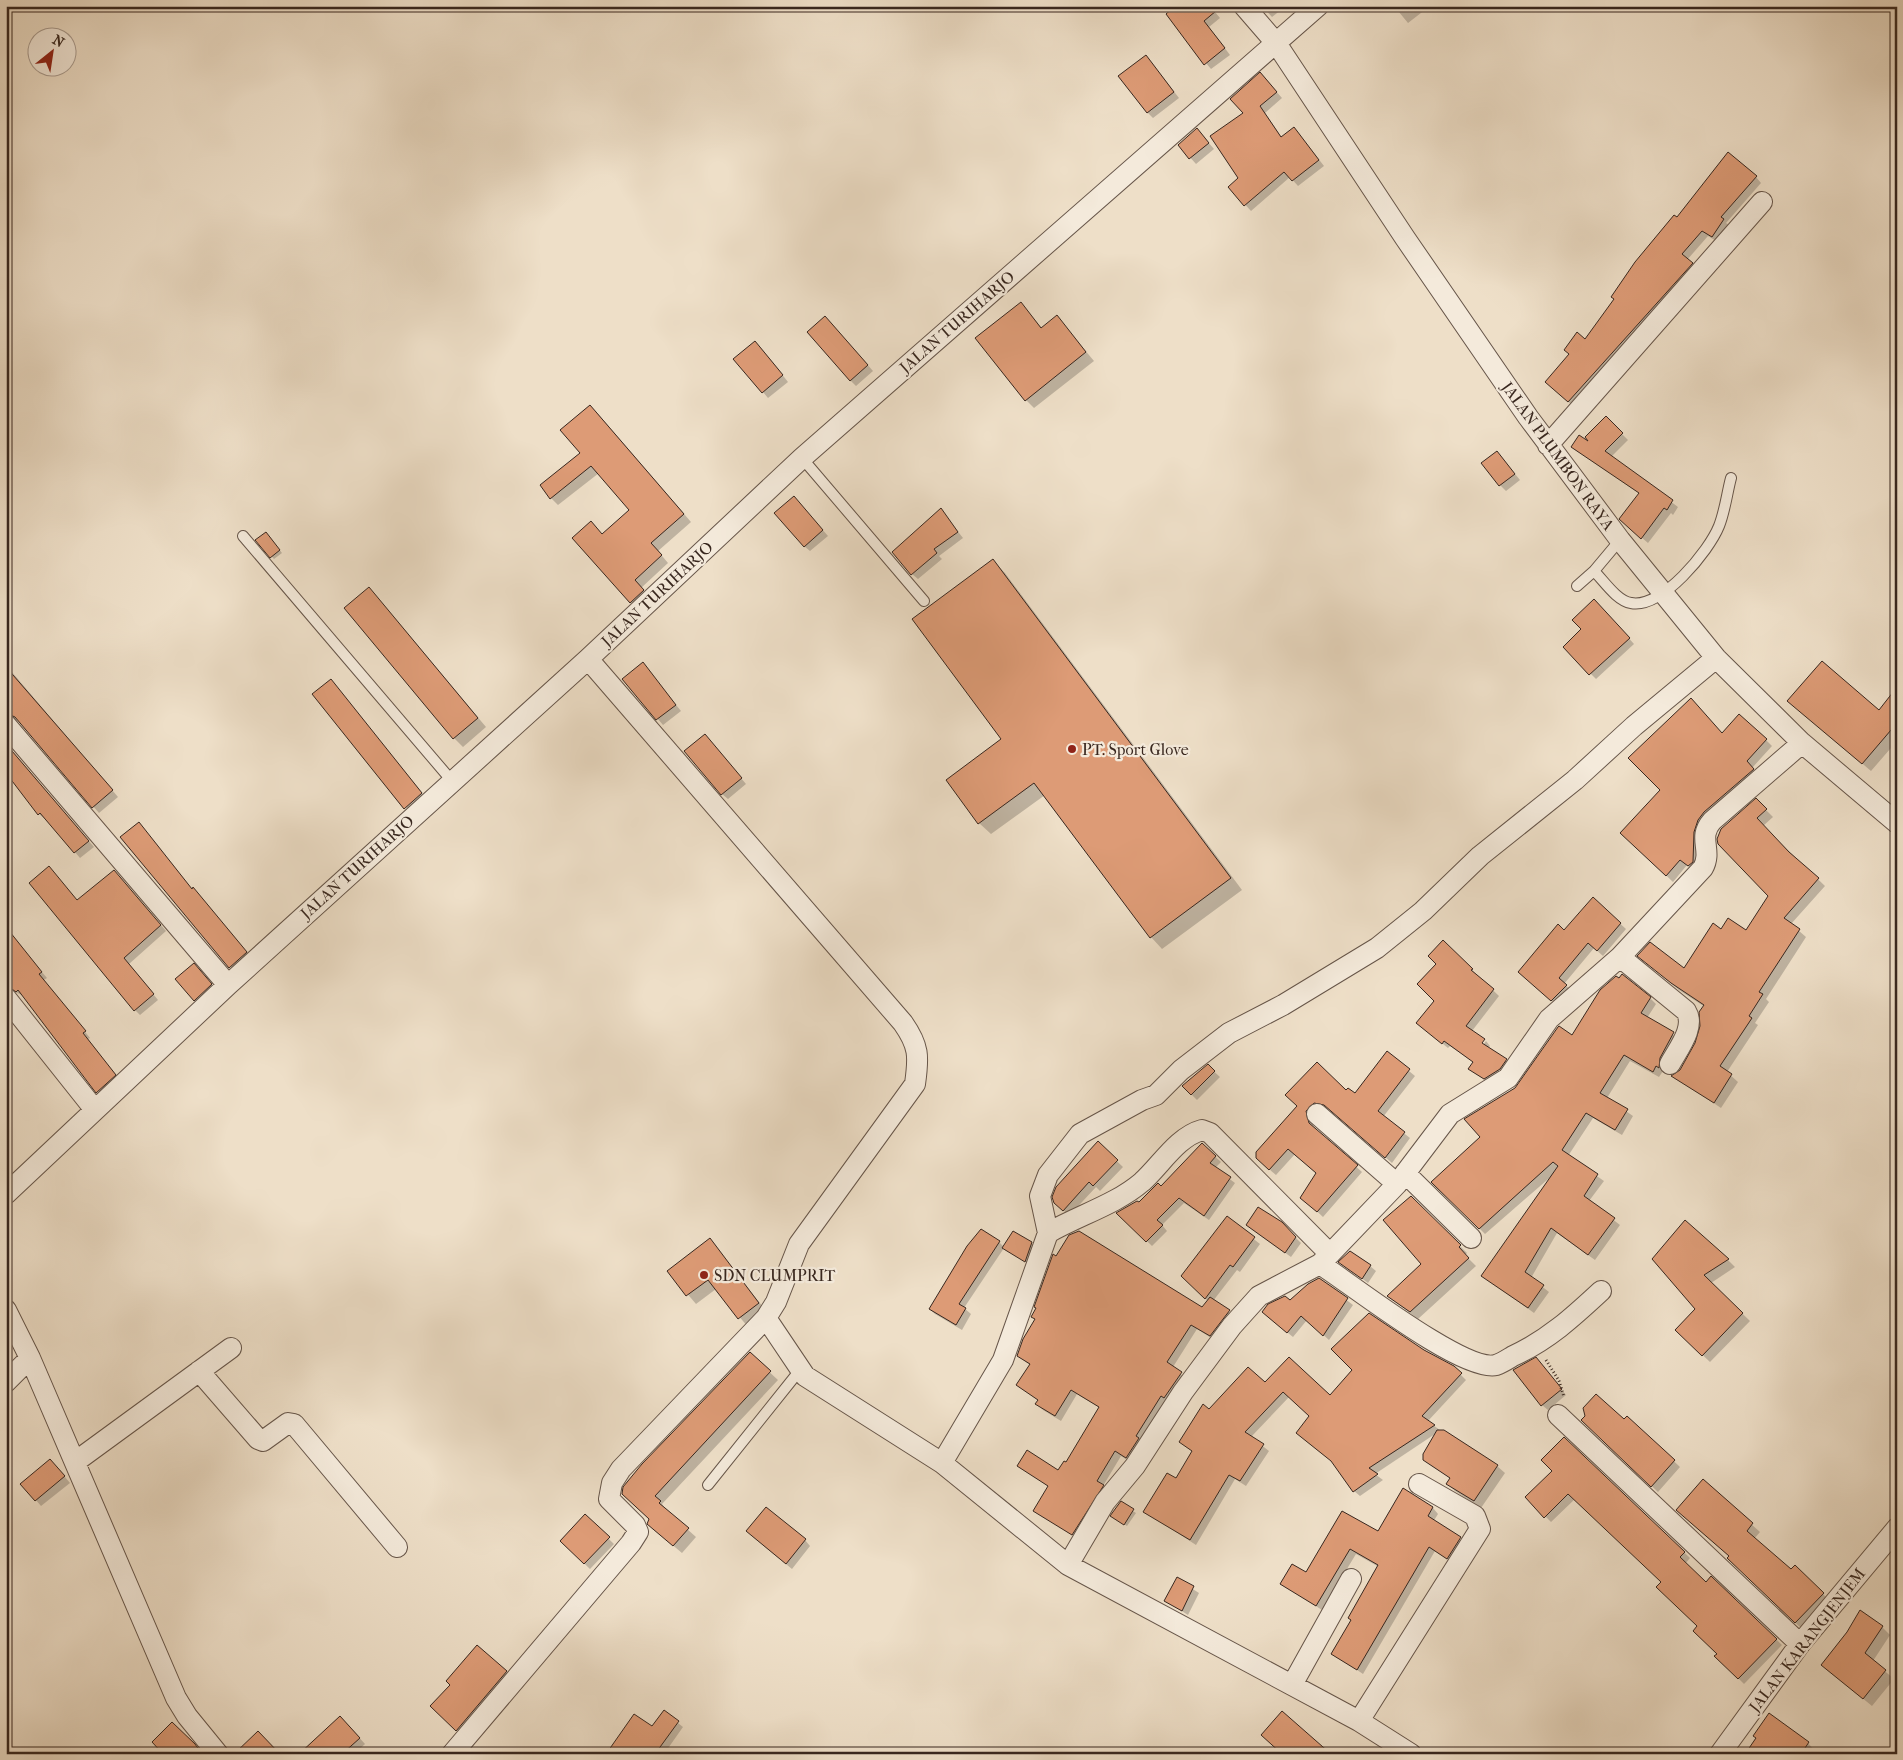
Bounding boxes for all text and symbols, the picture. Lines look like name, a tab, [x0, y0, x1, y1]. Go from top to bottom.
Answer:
north arrow	[28, 28, 78, 78]
text: N	[49, 31, 67, 51]
street label: JALAN TURIHARJO	[894, 267, 1018, 378]
street label: JALAN PLUMBON RAYA	[1497, 376, 1619, 534]
street label: JALAN TURIHARJO	[596, 537, 717, 652]
place label: PT. Sport Glove	[1082, 740, 1189, 759]
marker: PT. Sport Glove	[1066, 743, 1078, 755]
street label: JALAN TURIHARJO	[295, 811, 418, 924]
place label: SDN CLUMPRIT	[714, 1266, 836, 1285]
marker: SDN CLUMPRIT	[698, 1269, 710, 1281]
street label: JALAN KARANGJENJEM	[1744, 1564, 1869, 1717]

